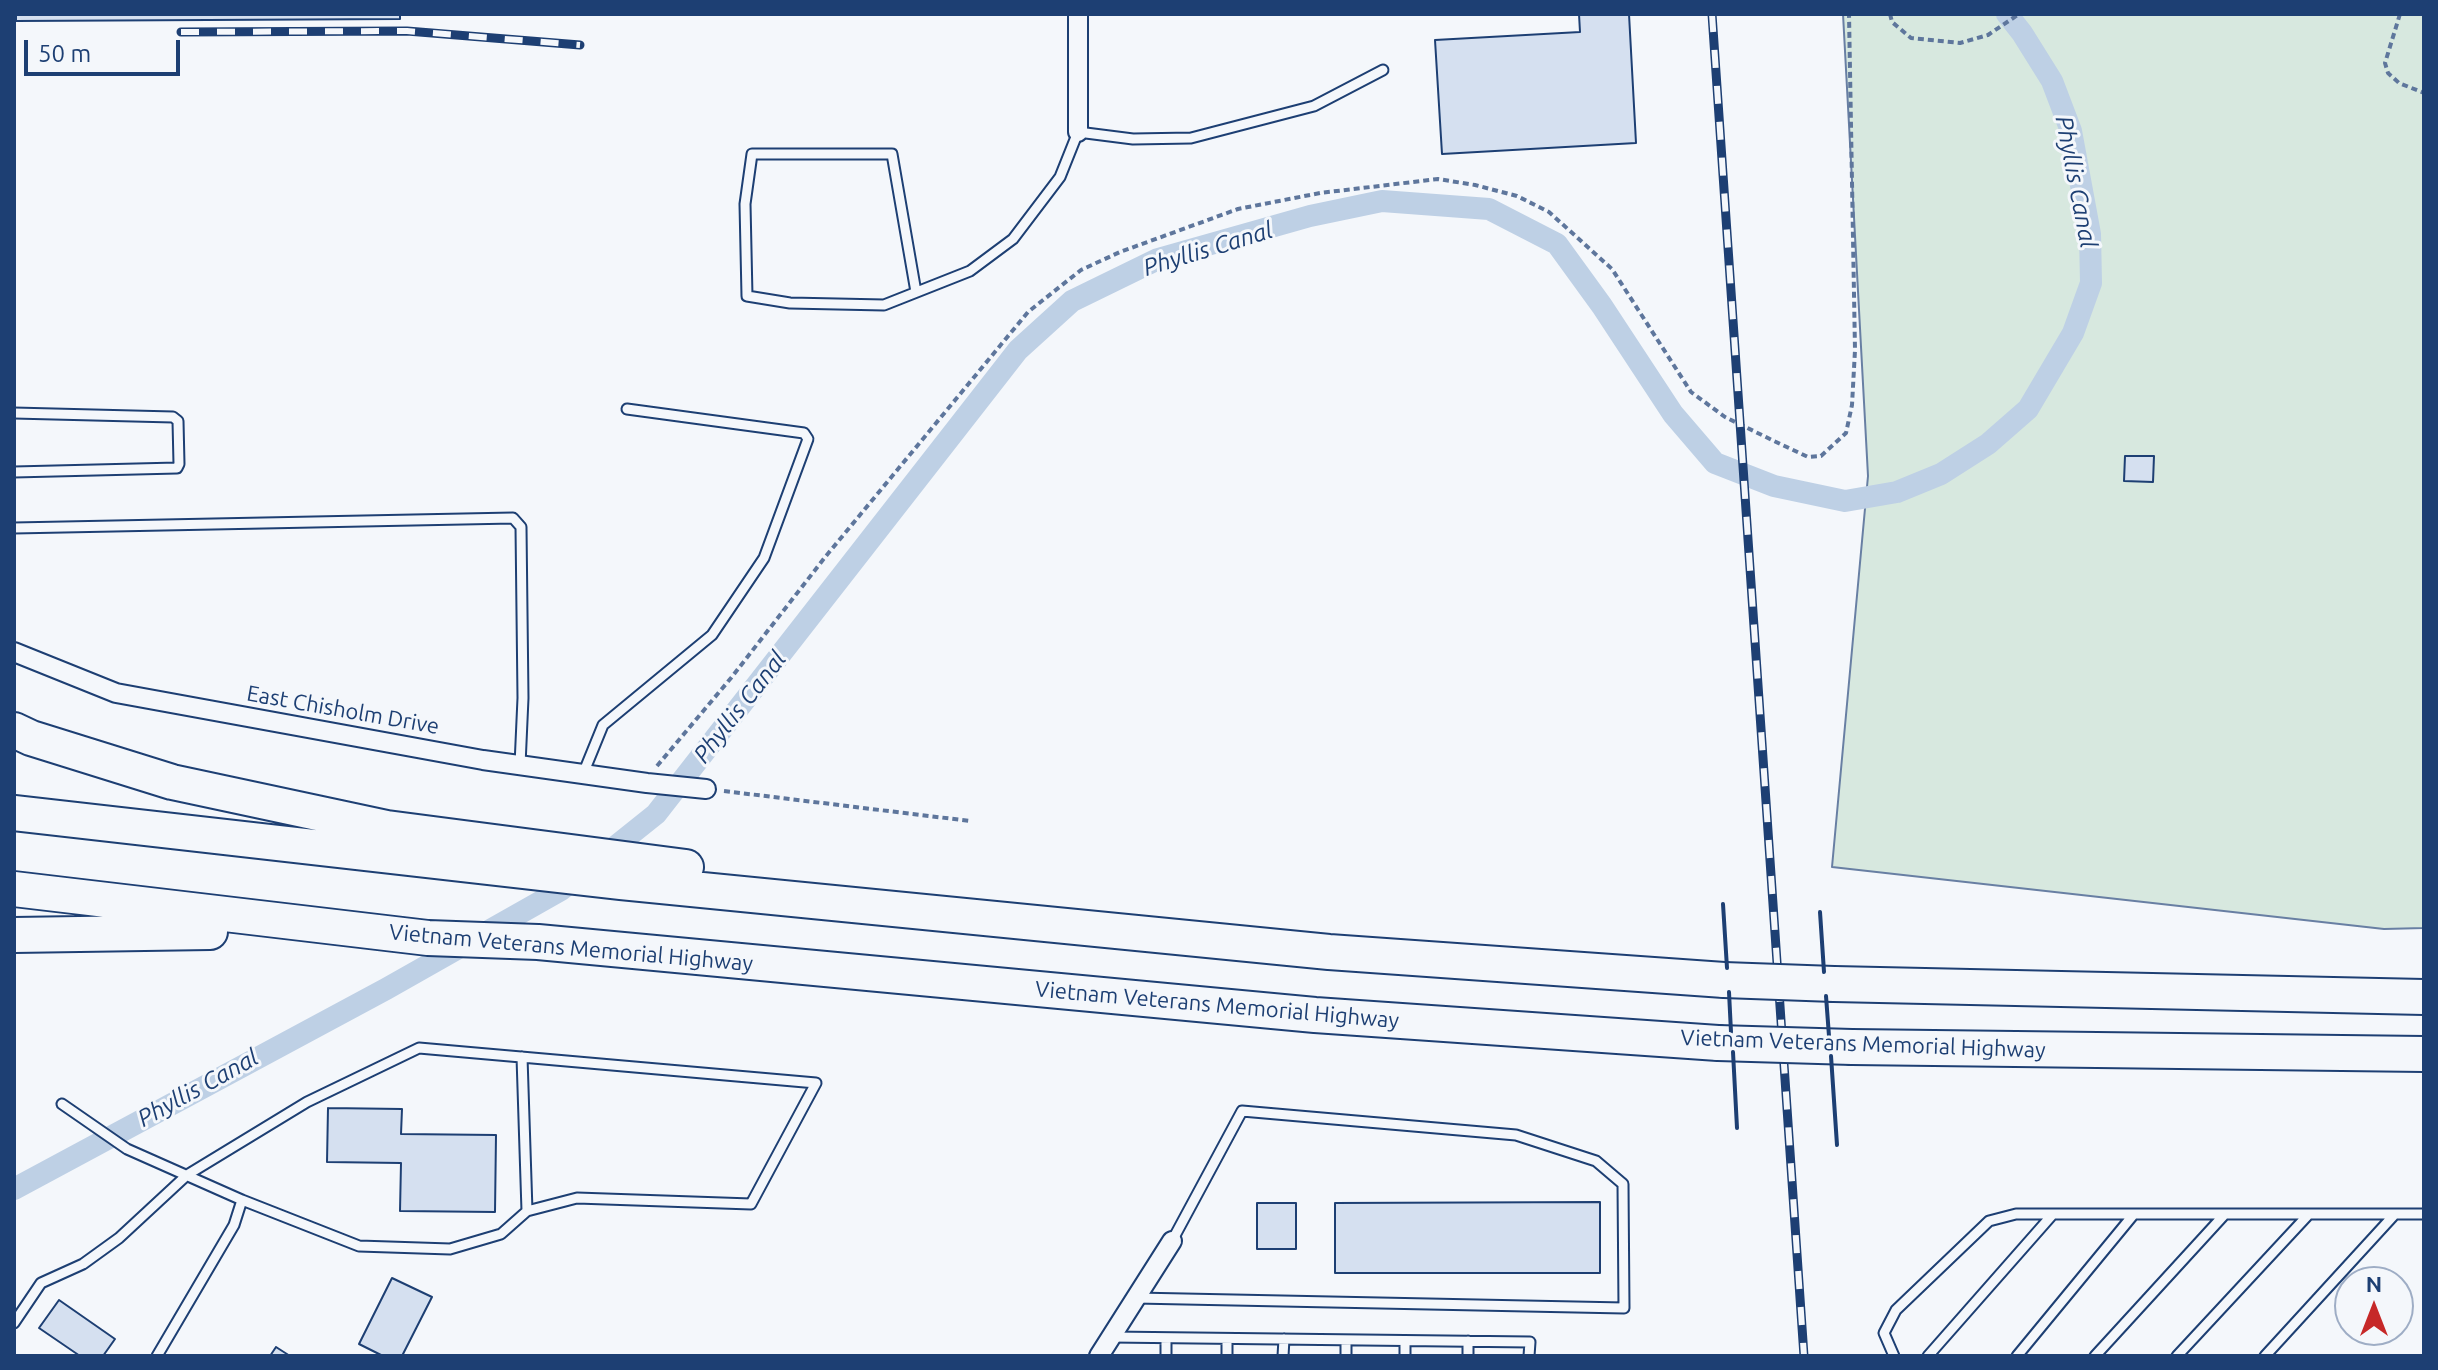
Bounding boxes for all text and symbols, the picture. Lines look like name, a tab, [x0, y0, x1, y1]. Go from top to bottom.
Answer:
scale bar	[28, 24, 184, 74]
text: 50 m	[38, 40, 91, 67]
water label: Phyllis Canal	[2049, 113, 2103, 251]
water label: Phyllis Canal	[1140, 216, 1276, 282]
water label: Phyllis Canal	[687, 645, 793, 769]
street label: East Chisholm Drive	[245, 680, 441, 740]
street label: Vietnam Veterans Memorial Highway	[388, 919, 754, 977]
street label: Vietnam Veterans Memorial Highway	[1034, 976, 1400, 1034]
street label: Vietnam Veterans Memorial Highway	[1680, 1024, 2046, 1064]
water label: Phyllis Canal	[132, 1043, 264, 1133]
north arrow	[2334, 1266, 2414, 1346]
text: N	[2366, 1271, 2382, 1296]

